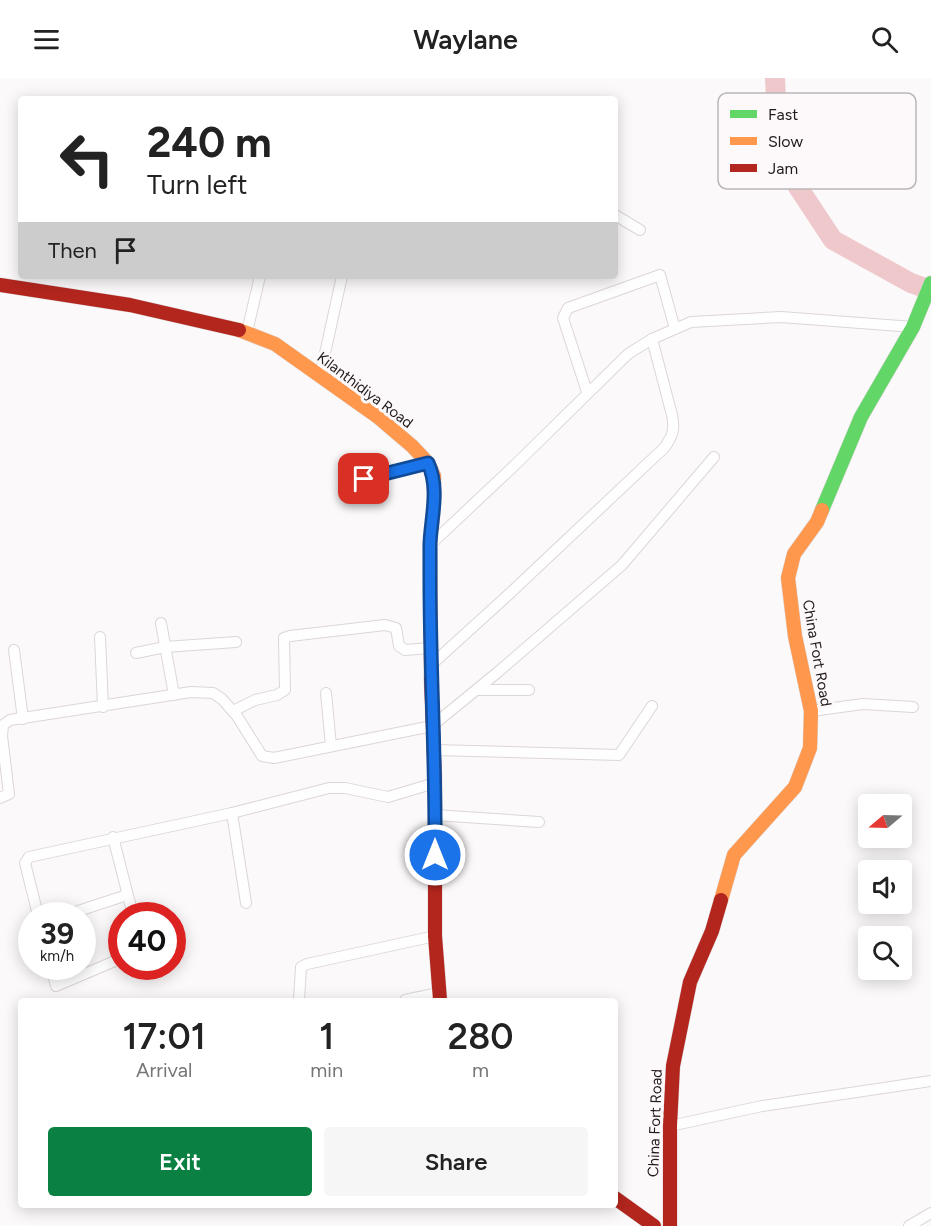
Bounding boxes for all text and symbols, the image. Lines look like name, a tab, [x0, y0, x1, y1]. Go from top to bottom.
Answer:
icon: menu	[30, 23, 63, 56]
text: Waylane	[413, 23, 518, 56]
icon: search	[868, 23, 901, 56]
legend	[718, 93, 916, 189]
text: Fast	[768, 105, 798, 124]
text: 240 m	[147, 117, 272, 168]
icon: left	[48, 120, 126, 198]
text: Slow	[768, 132, 803, 151]
text: Jam	[768, 159, 798, 178]
text: Turn left	[147, 168, 247, 201]
icon: arrive	[109, 234, 142, 267]
text: Then	[48, 237, 97, 264]
street label: Kilanthidiya Road	[314, 348, 416, 432]
pin	[338, 453, 389, 504]
icon: arrive	[347, 462, 380, 495]
street label: China Fort Road	[799, 598, 835, 708]
north arrow	[858, 794, 912, 848]
map controls	[858, 794, 912, 980]
position arrow	[403, 823, 467, 887]
button: sound	[858, 860, 912, 914]
speed limit sign: 40	[108, 902, 186, 980]
text: 39	[40, 915, 74, 952]
button: search	[858, 926, 912, 980]
text: km/h	[40, 947, 74, 965]
text: 17:01	[123, 1015, 206, 1058]
text: 1	[319, 1015, 334, 1058]
text: 280	[448, 1015, 513, 1058]
text: Arrival	[136, 1058, 192, 1082]
text: min	[310, 1058, 343, 1082]
text: m	[472, 1058, 489, 1082]
street label: China Fort Road	[644, 1069, 666, 1177]
button: Exit	[48, 1127, 312, 1196]
button: Share	[324, 1127, 588, 1196]

